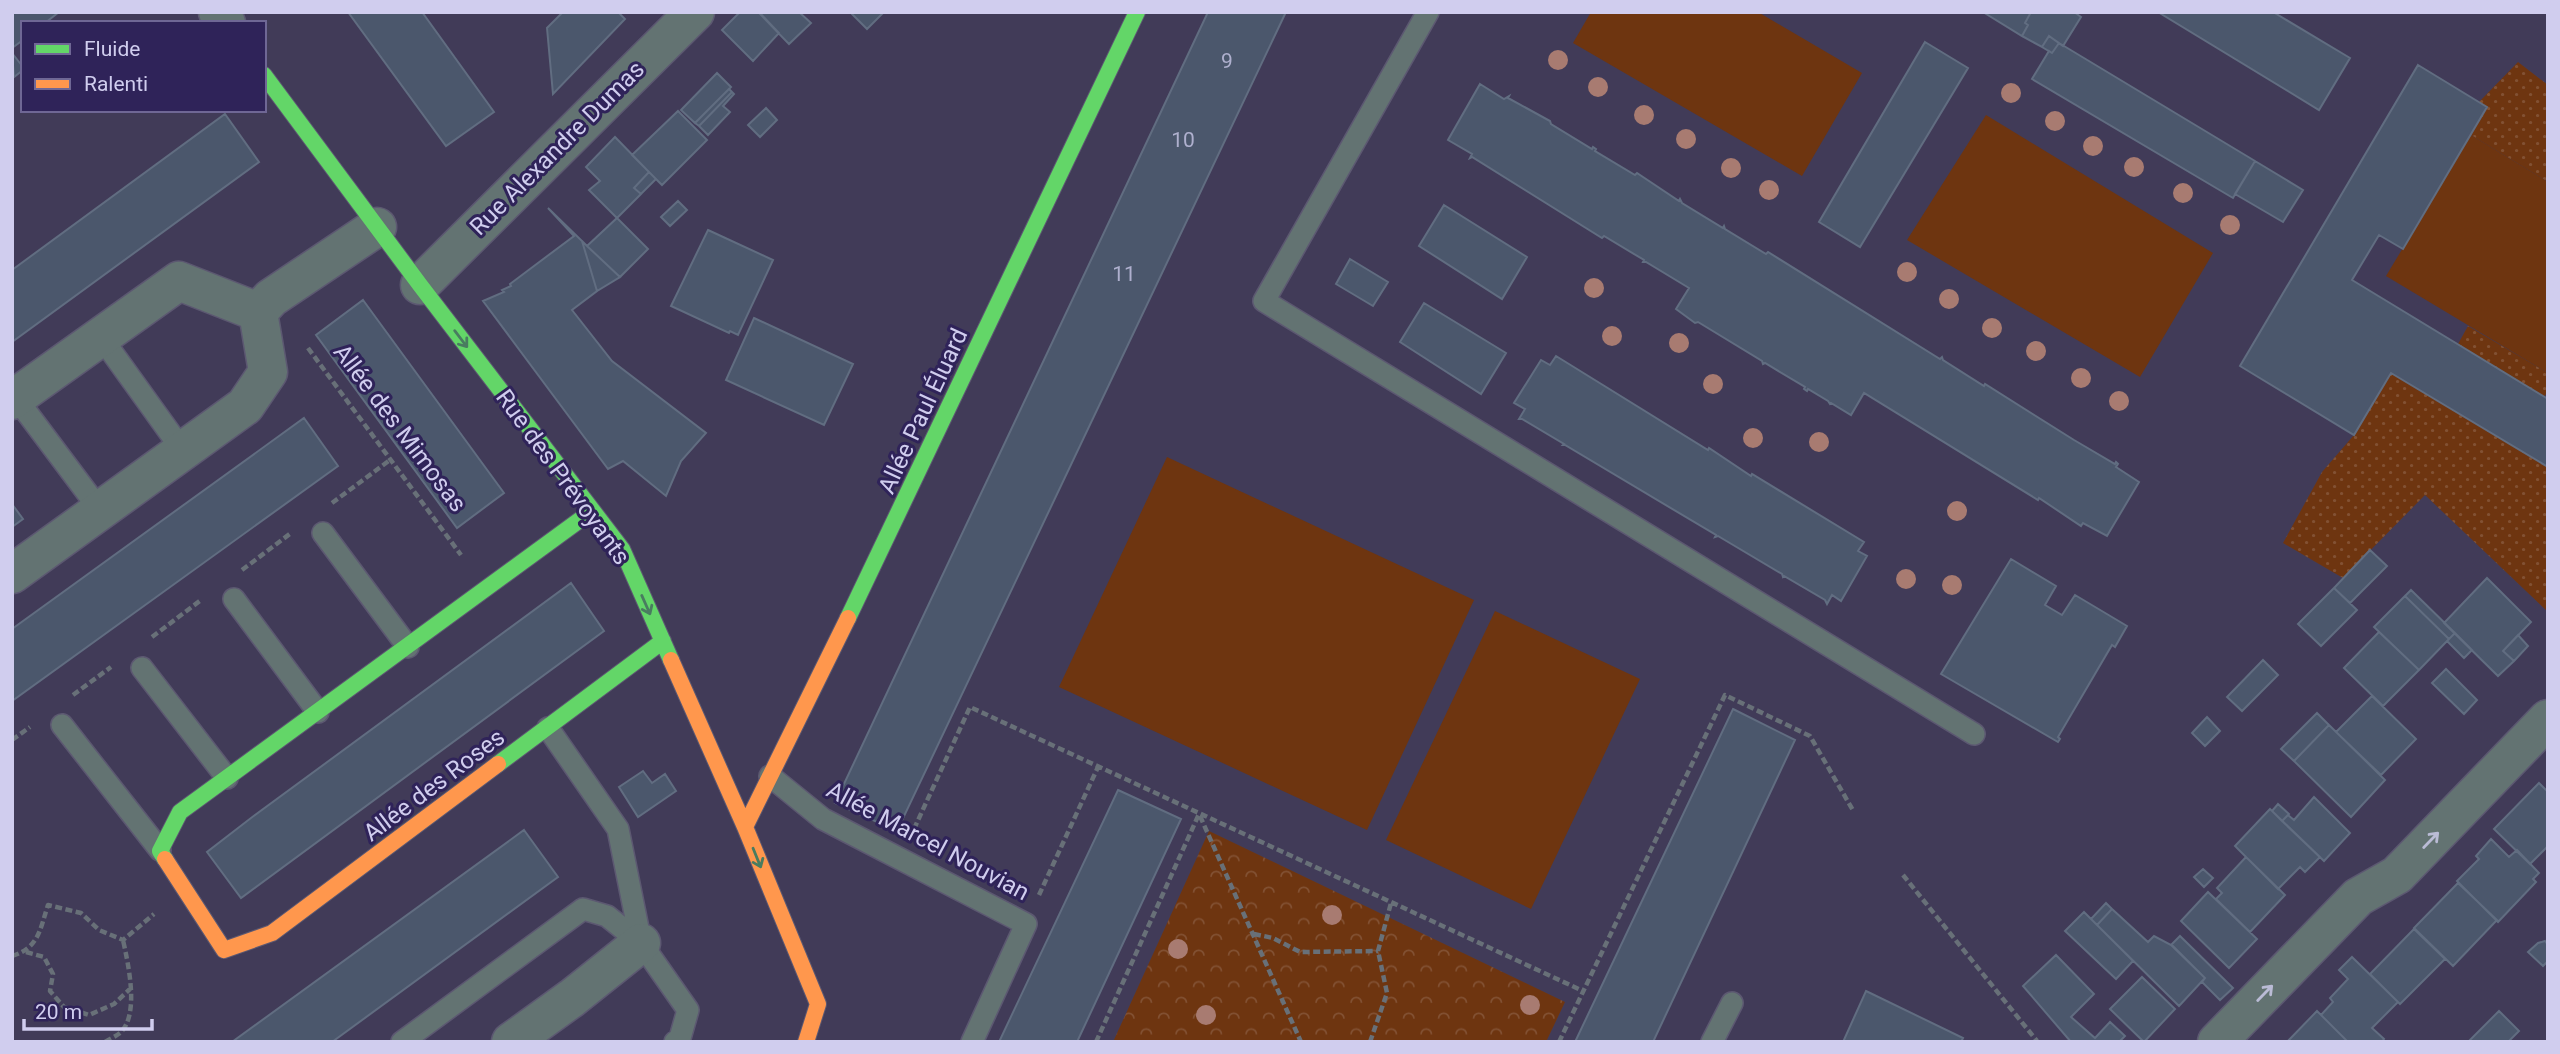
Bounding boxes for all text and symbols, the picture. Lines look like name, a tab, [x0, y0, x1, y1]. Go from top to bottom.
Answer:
legend	[21, 21, 266, 112]
text: Fluide	[84, 37, 140, 61]
house number: 9	[1221, 49, 1233, 73]
street label: Rue Alexandre Dumas	[464, 55, 650, 241]
text: Ralenti	[84, 72, 148, 96]
house number: 10	[1171, 128, 1195, 152]
house number: 11	[1112, 262, 1136, 286]
street label: Allée Paul Éluard	[872, 324, 974, 498]
one-way arrow	[453, 329, 468, 348]
street label: Allée des Mimosas	[328, 339, 472, 517]
street label: Rue des Prévoyants	[490, 384, 636, 570]
one-way arrow	[640, 593, 653, 615]
street label: Allée des Roses	[358, 723, 510, 847]
street label: Allée Marcel Nouvian	[822, 776, 1034, 906]
one-way arrow	[2423, 831, 2440, 848]
one-way arrow	[752, 846, 765, 868]
one-way arrow	[2256, 985, 2273, 1002]
scale bar	[24, 988, 152, 1032]
text: 20 m	[35, 1000, 82, 1024]

